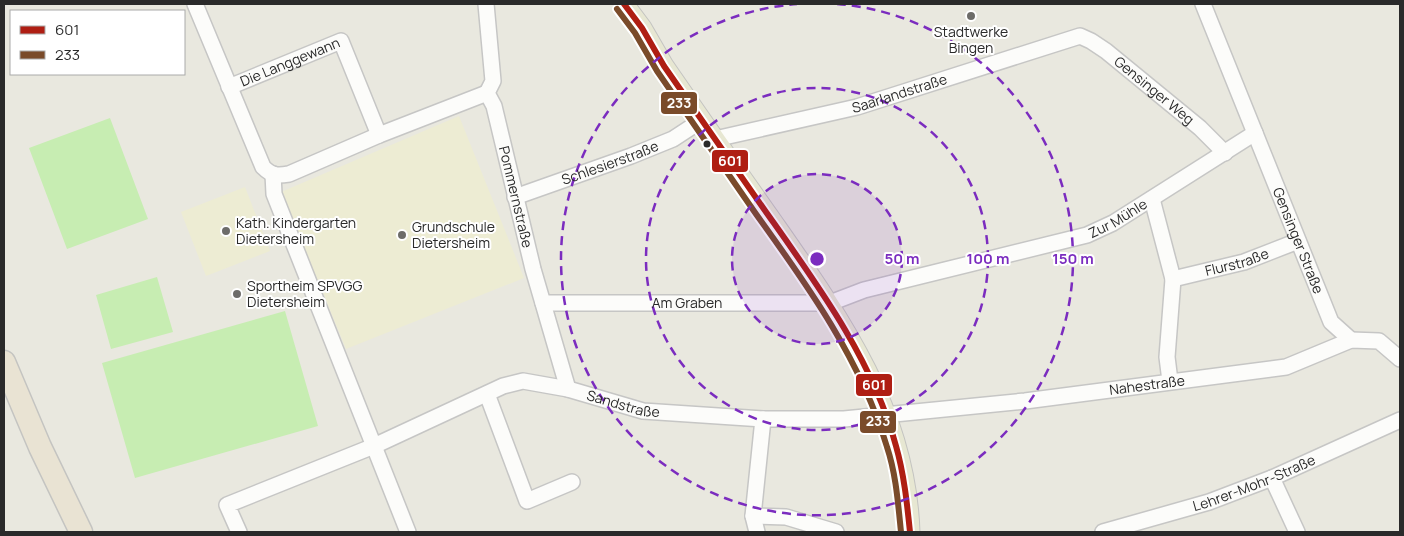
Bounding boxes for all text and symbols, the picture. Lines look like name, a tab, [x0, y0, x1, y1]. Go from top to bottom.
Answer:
legend	[10, 10, 185, 75]
marker: Stadtwerke Bingen	[965, 10, 977, 22]
text: 601	[55, 19, 79, 40]
place label: Stadtwerke Bingen	[934, 22, 1008, 57]
street label: Die Langgewann	[237, 32, 343, 90]
text: 233	[55, 44, 80, 65]
street label: Gensinger Weg	[1110, 52, 1199, 129]
street label: Saarlandstraße	[850, 69, 949, 117]
line badge: 233	[660, 91, 698, 115]
text: 233	[667, 93, 691, 112]
street label: Schlesierstraße	[559, 136, 661, 189]
unlabelled marker	[702, 139, 712, 149]
street label: Pommernstraße	[495, 144, 538, 250]
line badge: 601	[711, 149, 749, 173]
text: 601	[718, 151, 742, 170]
street label: Gensinger Straße	[1269, 184, 1329, 296]
street label: Zur Mühle	[1085, 194, 1150, 242]
place label: Kath. Kindergarten Dietersheim	[236, 213, 356, 248]
place label: Grundschule Dietersheim	[412, 217, 495, 252]
marker: Kath. Kindergarten Dietersheim	[220, 225, 232, 237]
marker: Grundschule Dietersheim	[396, 229, 408, 241]
street label: Flurstraße	[1203, 243, 1271, 280]
text: 50 m	[884, 248, 920, 269]
text: 100 m	[967, 248, 1009, 269]
text: 150 m	[1052, 248, 1094, 269]
centre of rings	[808, 250, 826, 268]
place label: Sportheim SPVGG Dietersheim	[247, 276, 362, 311]
marker: Sportheim SPVGG Dietersheim	[231, 288, 243, 300]
street label: Am Graben	[652, 293, 722, 312]
street label: Nahestraße	[1108, 370, 1186, 399]
line badge: 601	[855, 373, 893, 397]
text: 601	[862, 375, 886, 394]
street label: Sandstraße	[585, 385, 660, 421]
line badge: 233	[859, 410, 897, 434]
text: 233	[866, 411, 890, 430]
street label: Lehrer-Mohr-Straße	[1190, 450, 1318, 515]

